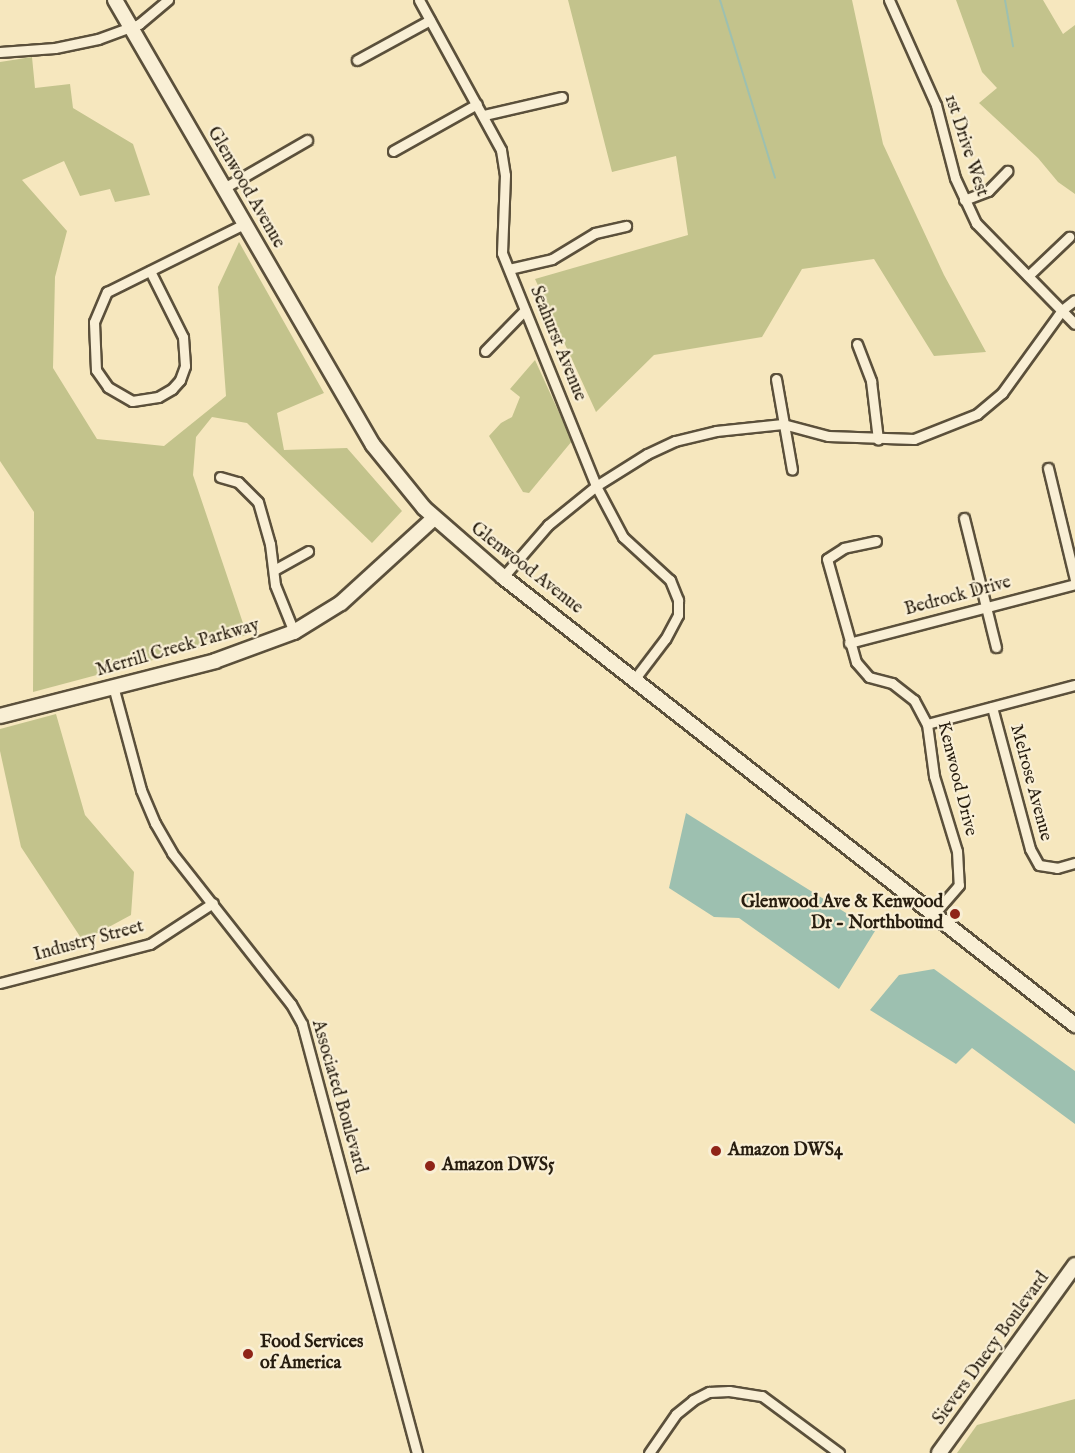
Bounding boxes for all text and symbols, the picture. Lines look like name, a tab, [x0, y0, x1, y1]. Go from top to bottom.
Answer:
street label: 1st Drive West	[938, 92, 992, 200]
street label: Glenwood Avenue	[202, 124, 288, 252]
street label: Seahurst Avenue	[524, 283, 590, 405]
street label: Glenwood Avenue	[466, 518, 586, 620]
street label: Bedrock Drive	[902, 572, 1014, 622]
street label: Merrill Creek Parkway	[94, 615, 262, 683]
street label: Kenwood Drive	[931, 720, 981, 838]
street label: Melrose Avenue	[1004, 722, 1056, 844]
place label: Glenwood Ave & Kenwood Dr - Northbound	[741, 893, 943, 936]
marker: Glenwood Ave & Kenwood Dr - Northbound	[948, 907, 962, 921]
street label: Industry Street	[32, 917, 146, 967]
street label: Associated Boulevard	[306, 1018, 370, 1176]
place label: Amazon DWS4	[728, 1140, 843, 1162]
marker: Amazon DWS4	[709, 1144, 723, 1158]
place label: Amazon DWS5	[442, 1155, 554, 1177]
marker: Amazon DWS5	[423, 1159, 437, 1173]
street label: Sievers Duecy Boulevard	[929, 1268, 1055, 1430]
place label: Food Services of America	[260, 1333, 363, 1376]
marker: Food Services of America	[241, 1347, 255, 1361]

